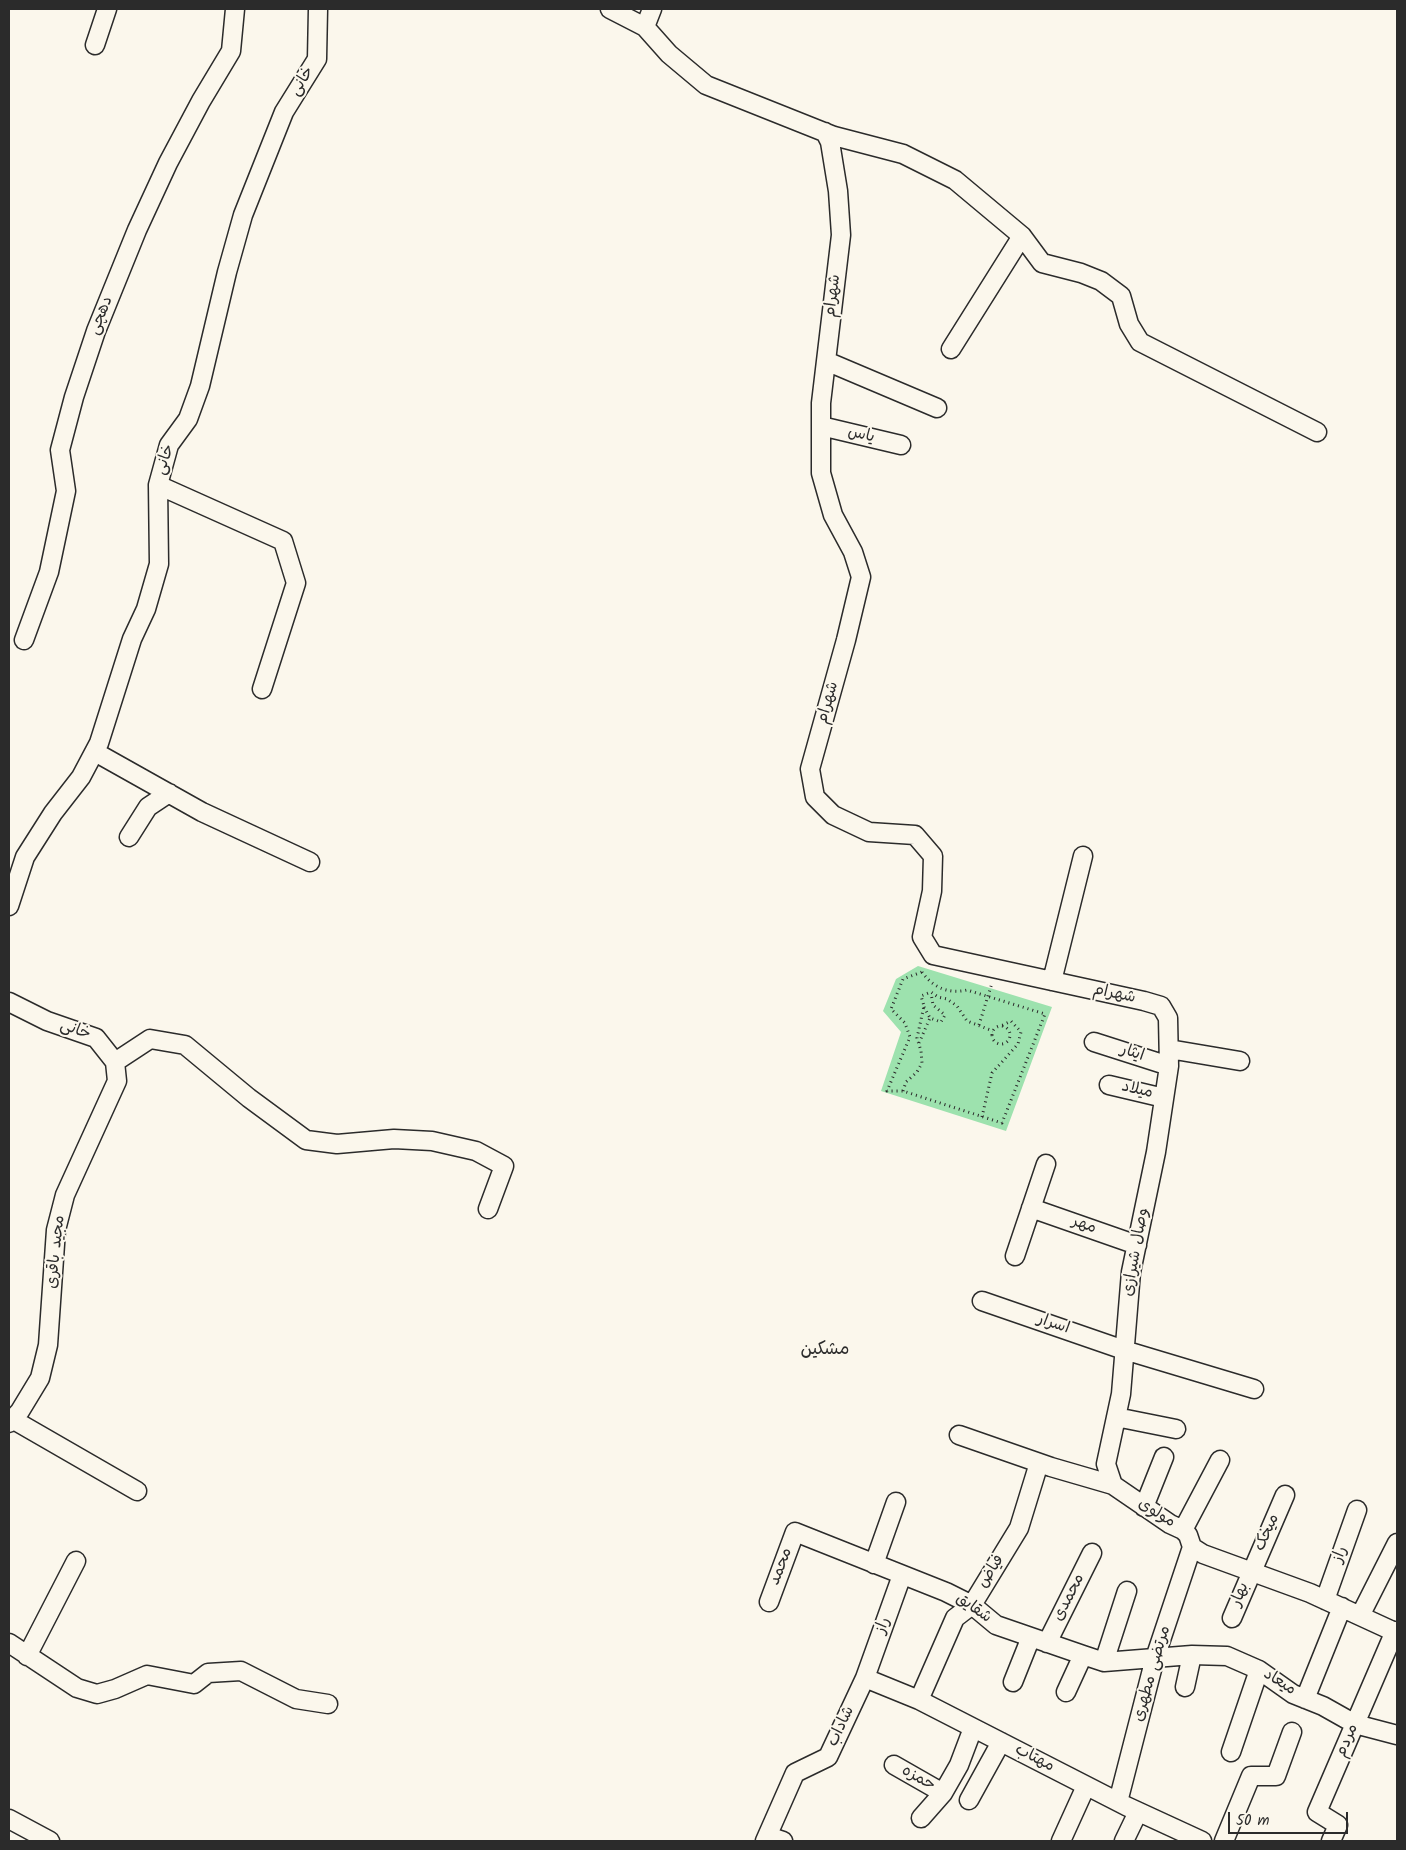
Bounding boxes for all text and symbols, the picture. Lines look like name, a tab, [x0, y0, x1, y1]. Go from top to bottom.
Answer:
street label: خانی	[287, 64, 319, 100]
street label: شهرام	[822, 273, 846, 319]
street label: دهچی	[86, 294, 118, 338]
street label: یاس	[846, 424, 876, 448]
street label: خانی	[152, 442, 180, 478]
street label: شهرام	[814, 680, 844, 726]
street label: شهرام	[1091, 981, 1137, 1009]
street label: خانی	[57, 1017, 93, 1045]
street label: ایثار	[1118, 1041, 1146, 1067]
street label: میلاد	[1119, 1078, 1155, 1104]
street label: وصال شیرازی	[1120, 1206, 1154, 1298]
street label: مهر	[1069, 1213, 1099, 1239]
street label: مجید باقری	[44, 1214, 70, 1290]
street label: اسرار	[1034, 1311, 1072, 1339]
district label: مشکین	[800, 1340, 850, 1362]
street label: مولوی	[1134, 1495, 1178, 1533]
street label: میخک	[1251, 1511, 1285, 1555]
street label: راز	[1329, 1544, 1353, 1566]
street label: محمد	[766, 1546, 798, 1588]
street label: فیاض	[974, 1552, 1010, 1592]
street label: محمدی	[1050, 1571, 1090, 1625]
street label: بهار	[1228, 1580, 1254, 1610]
street label: شقایق	[951, 1590, 995, 1628]
street label: راز	[872, 1615, 896, 1637]
street label: مرتضی مطهری	[1130, 1624, 1176, 1724]
street label: میعاد	[1259, 1666, 1299, 1700]
street label: شاداب	[824, 1704, 860, 1750]
street label: مردم	[1332, 1721, 1364, 1761]
street label: مهتاب	[1011, 1741, 1057, 1777]
street label: حمزه	[898, 1762, 938, 1796]
scale bar	[1231, 1802, 1351, 1834]
text: 50 m	[1236, 1809, 1270, 1833]

